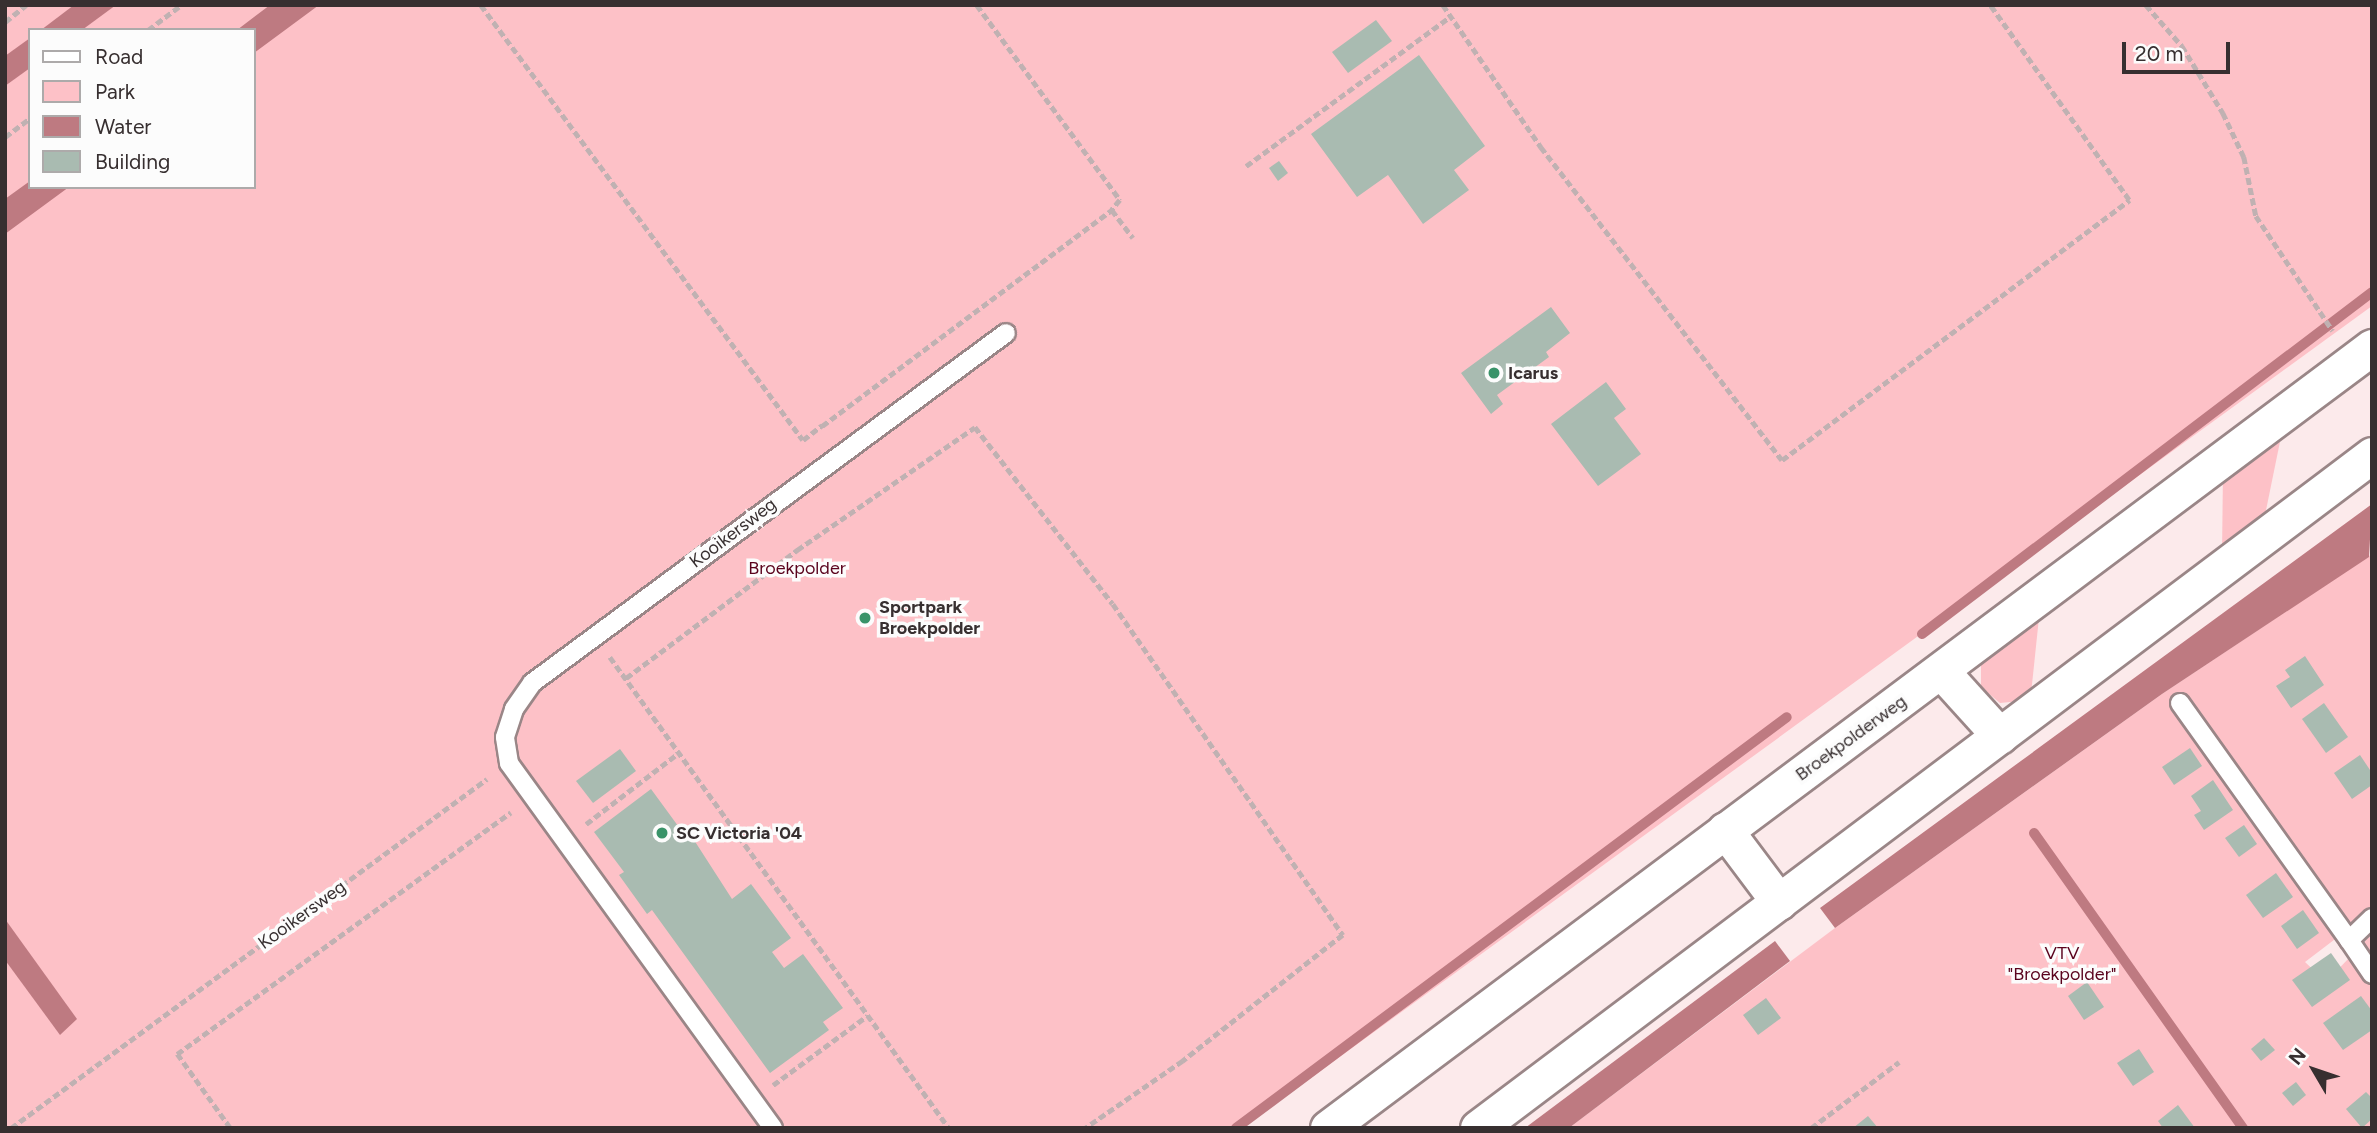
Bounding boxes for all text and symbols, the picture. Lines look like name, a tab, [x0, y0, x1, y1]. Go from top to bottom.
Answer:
legend	[28, 28, 256, 189]
scale bar	[2125, 28, 2234, 72]
text: 20 m	[2135, 41, 2183, 66]
text: Road	[95, 44, 143, 69]
text: Park	[95, 79, 135, 104]
text: Water	[95, 114, 151, 139]
text: Building	[95, 149, 170, 174]
place label: Icarus	[1508, 362, 1558, 384]
marker: Icarus	[1486, 365, 1502, 381]
street label: Kooikersweg	[685, 493, 781, 573]
park label: Broekpolder	[748, 557, 846, 579]
place label: Sportpark Broekpolder	[879, 597, 980, 640]
marker: Sportpark Broekpolder	[857, 610, 873, 626]
street label: Broekpolderweg	[1791, 691, 1911, 785]
place label: SC Victoria '04	[676, 822, 802, 844]
marker: SC Victoria '04	[654, 825, 670, 841]
street label: Kooikersweg	[254, 876, 350, 954]
park label: VTV "Broekpolder"	[2007, 943, 2117, 986]
north arrow	[2279, 1035, 2349, 1105]
text: N	[2284, 1044, 2311, 1069]

